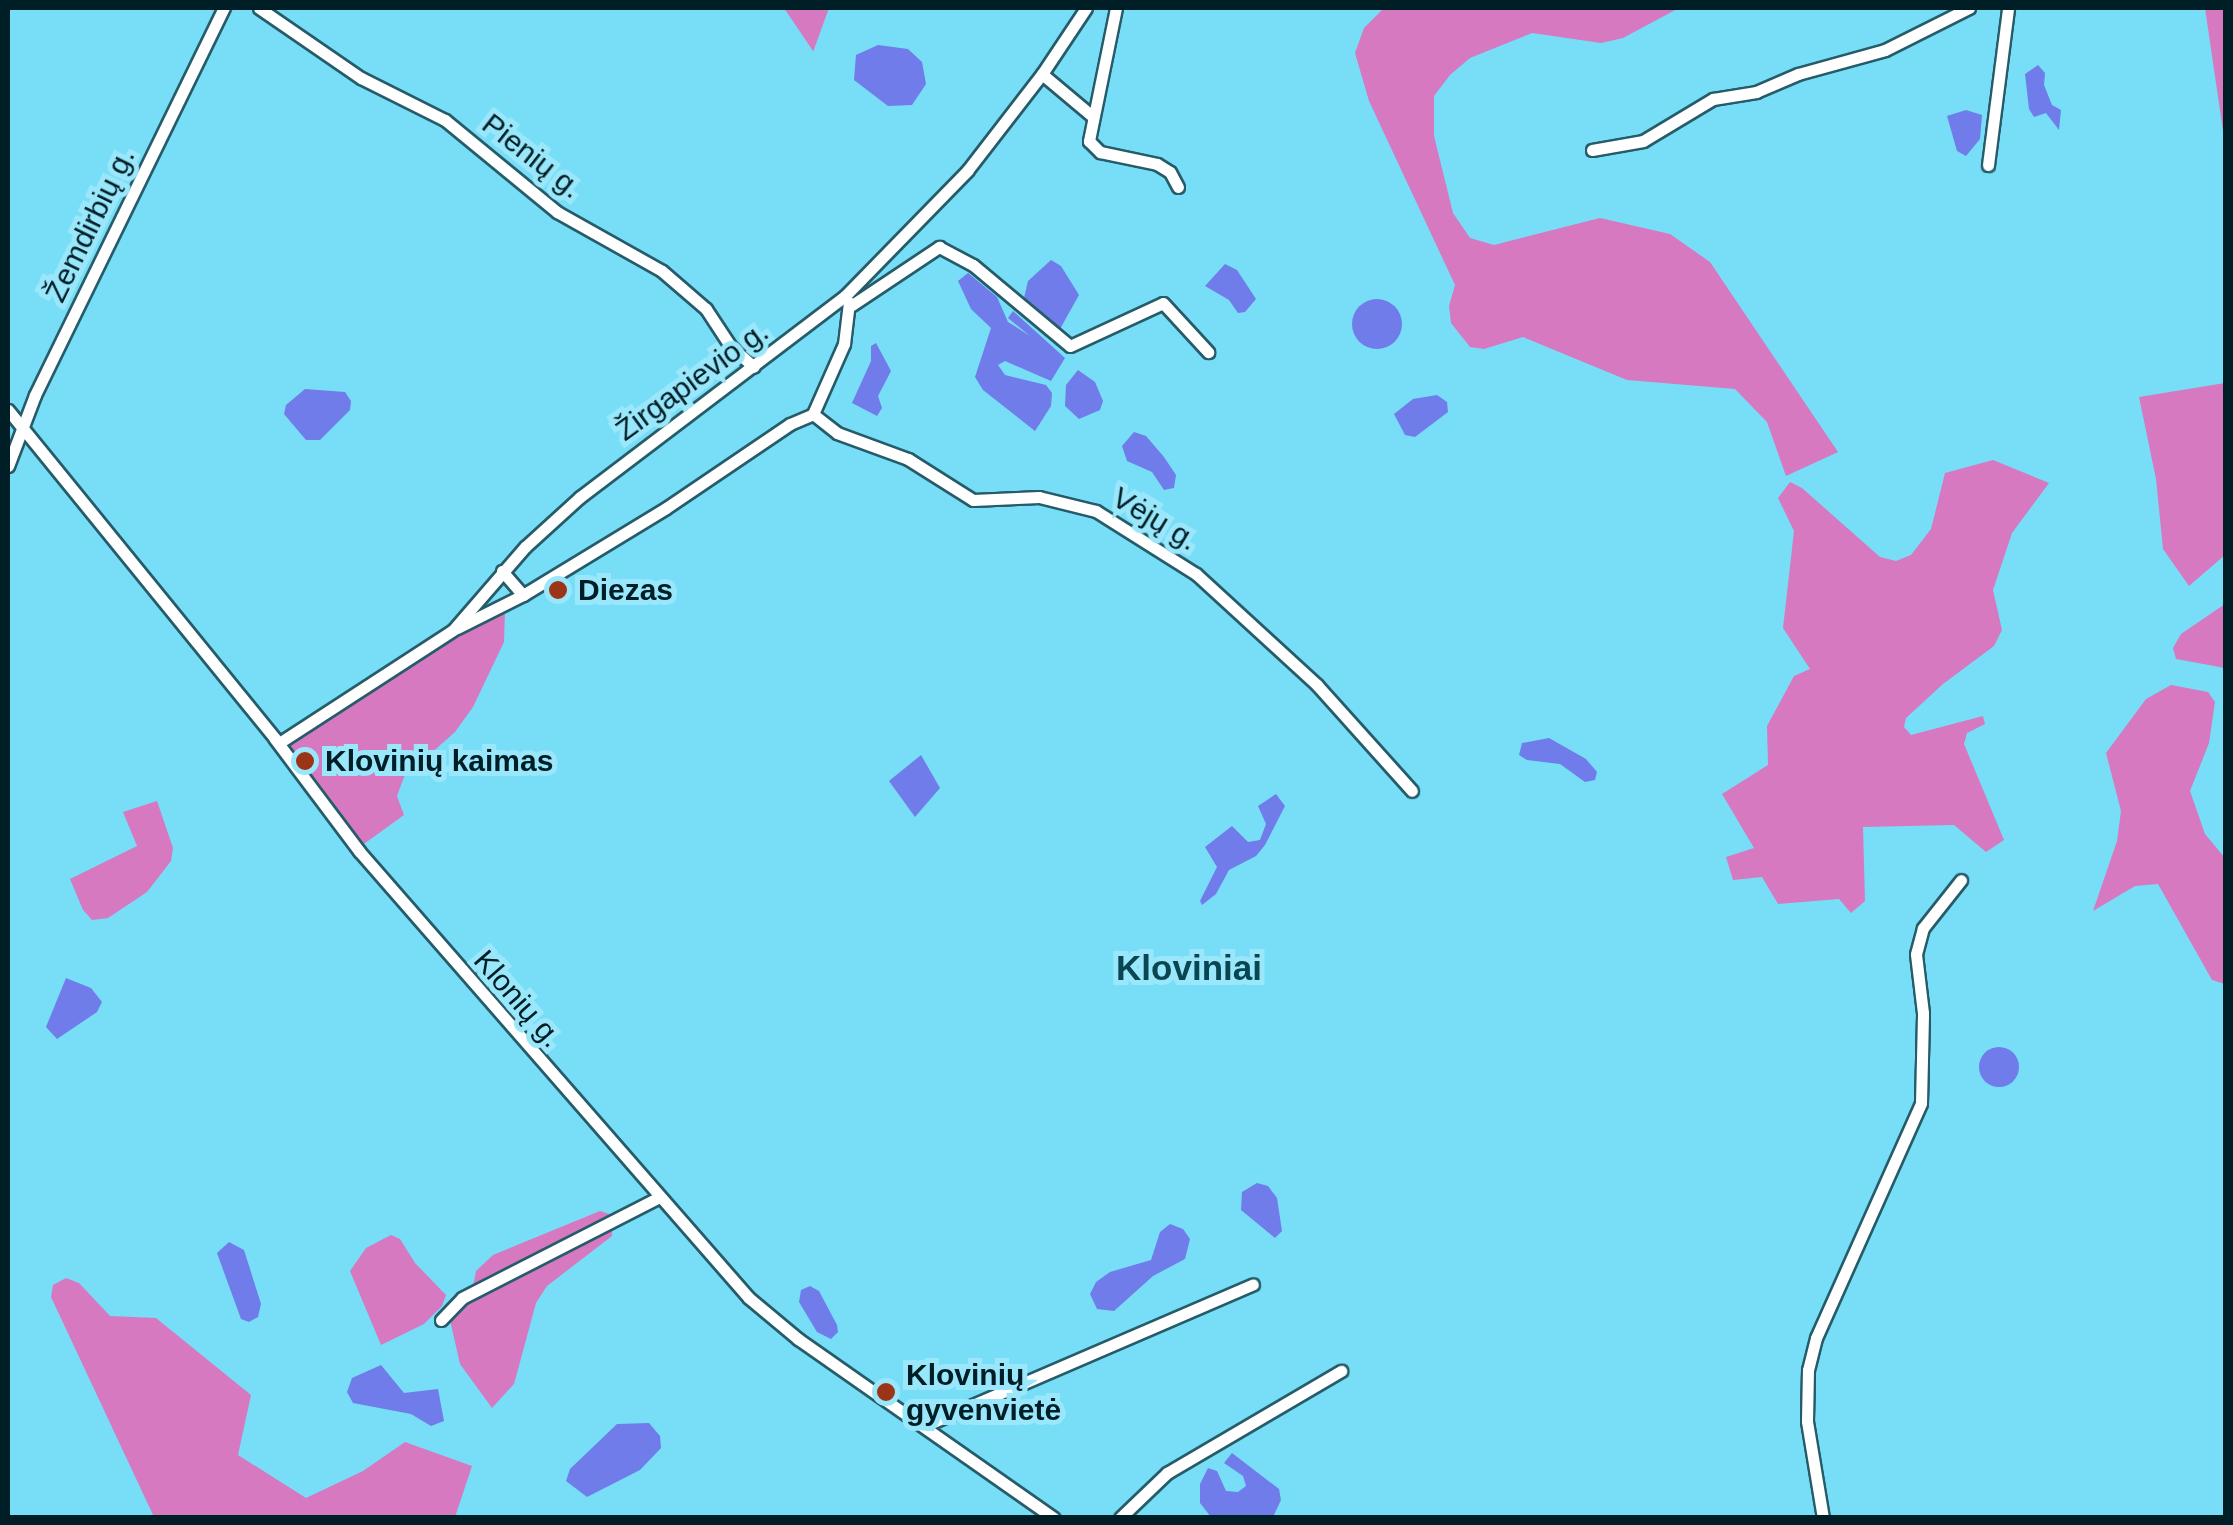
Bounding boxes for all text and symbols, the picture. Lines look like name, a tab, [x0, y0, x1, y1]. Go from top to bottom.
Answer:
street label: Pienių g.	[475, 106, 589, 206]
street label: Žemdirbių g.	[37, 142, 143, 308]
street label: Žirgapievio g.	[609, 314, 775, 448]
street label: Vėjų g.	[1106, 480, 1204, 558]
place label: Diezas	[578, 572, 673, 608]
marker: Diezas	[547, 579, 569, 601]
place label: Klovinių kaimas	[325, 743, 553, 779]
marker: Klovinių kaimas	[294, 750, 316, 772]
street label: Klonių g.	[466, 943, 570, 1055]
district label: Kloviniai	[1116, 947, 1262, 989]
place label: Klovinių gyvenvietė	[906, 1357, 1061, 1428]
marker: Klovinių gyvenvietė	[875, 1381, 897, 1403]

